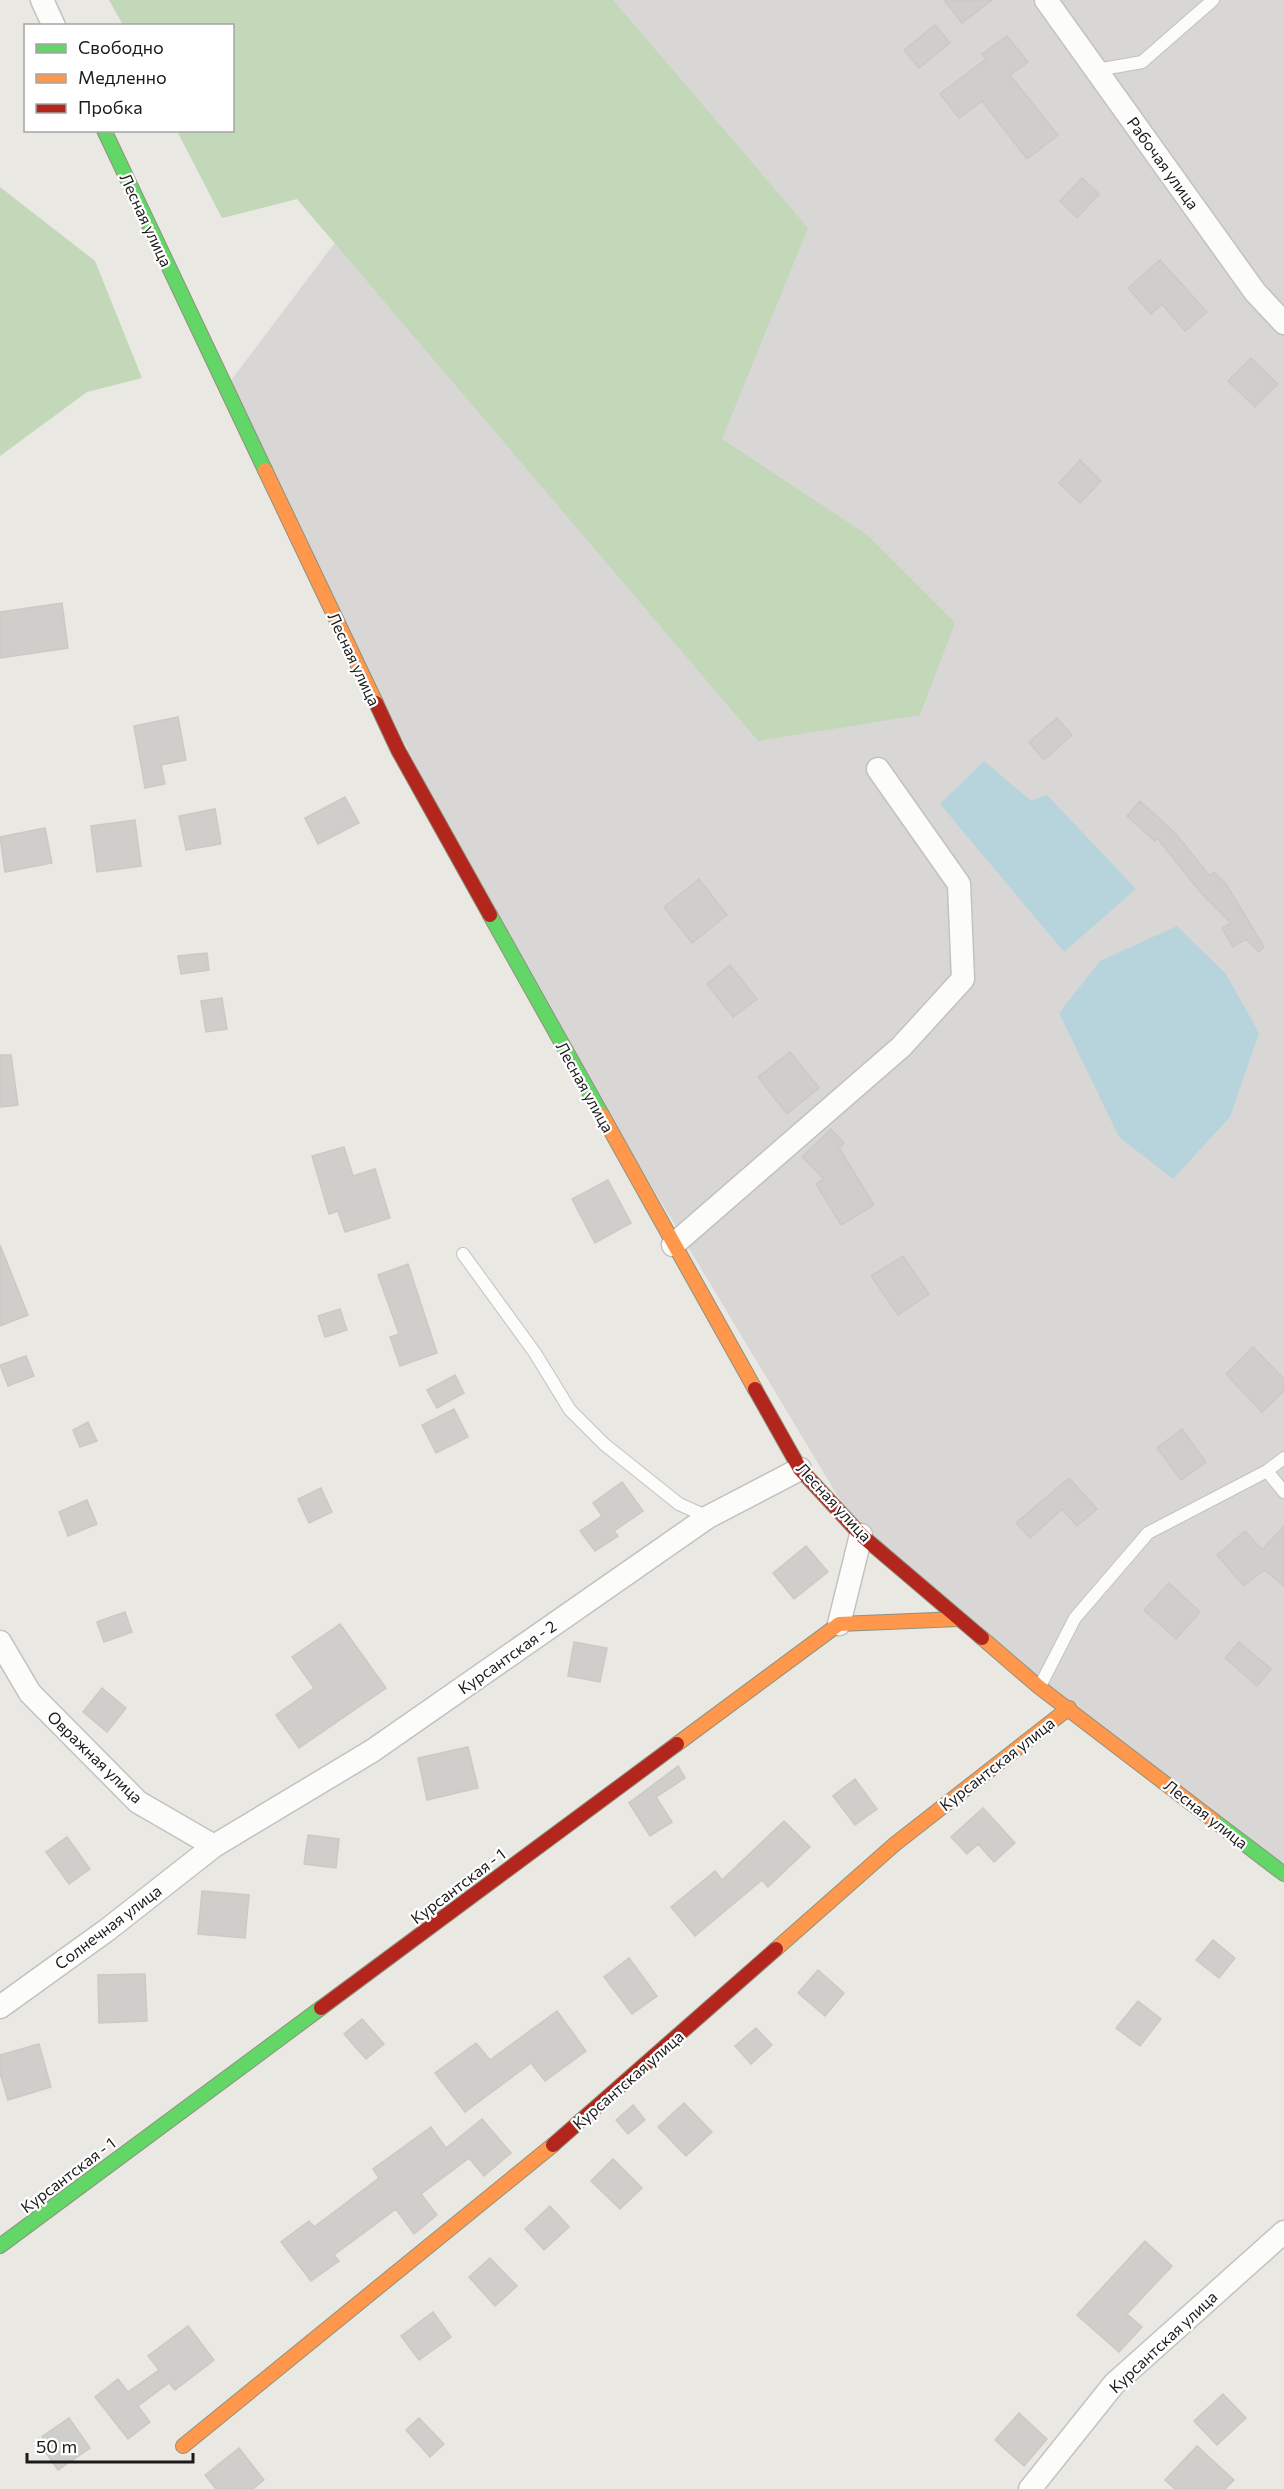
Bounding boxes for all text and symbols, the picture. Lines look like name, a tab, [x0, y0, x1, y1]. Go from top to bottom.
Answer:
legend	[24, 24, 234, 132]
text: Свободно	[78, 36, 164, 58]
text: Медленно	[78, 66, 167, 88]
text: Пробка	[78, 96, 143, 118]
street label: Рабочая улица	[1124, 113, 1203, 213]
street label: Лесная улица	[116, 170, 176, 270]
street label: Лесная улица	[324, 609, 384, 709]
street label: Лесная улица	[553, 1038, 618, 1136]
street label: Лесная улица	[793, 1458, 876, 1545]
street label: Курсантская - 2	[454, 1616, 560, 1697]
street label: Овражная улица	[44, 1707, 147, 1807]
street label: Курсантская улица	[935, 1713, 1058, 1814]
street label: Лесная улица	[1161, 1775, 1252, 1852]
street label: Курсантская - 1	[407, 1844, 509, 1927]
street label: Солнечная улица	[51, 1880, 165, 1973]
street label: Курсантская улица	[568, 2026, 687, 2133]
street label: Курсантская - 1	[17, 2133, 119, 2216]
street label: Курсантская улица	[1105, 2287, 1221, 2397]
scale bar	[27, 2426, 194, 2464]
text: 50 m	[36, 2435, 77, 2457]

